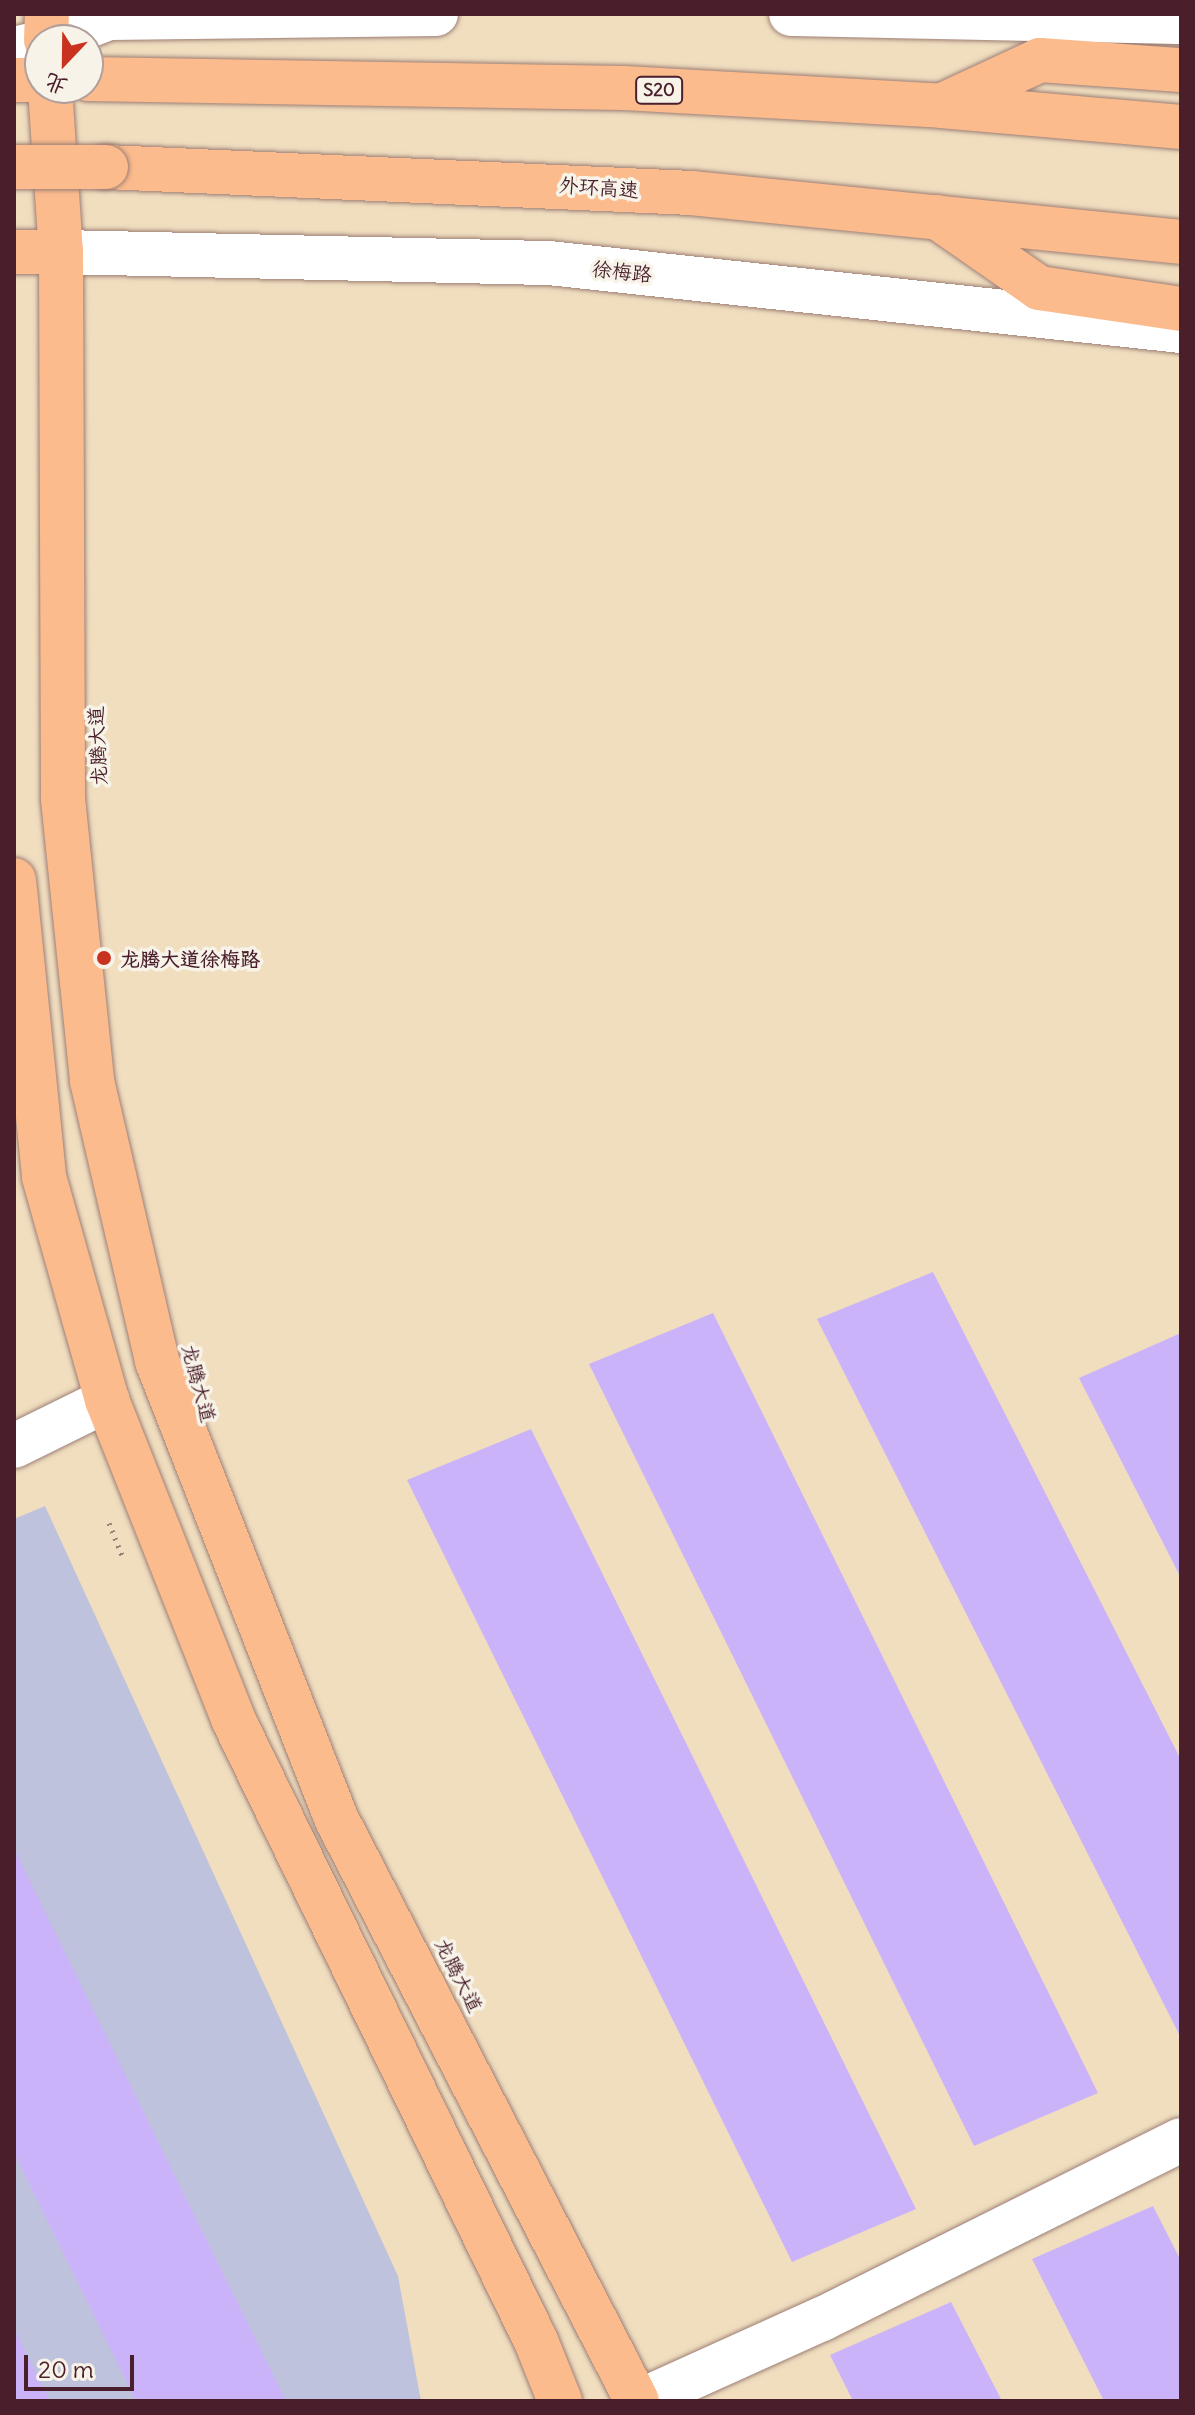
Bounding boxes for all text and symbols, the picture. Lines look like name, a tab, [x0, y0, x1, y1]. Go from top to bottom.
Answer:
north arrow	[24, 24, 104, 104]
text: 北	[40, 67, 71, 102]
road number: S20	[635, 76, 683, 104]
street label: 外环高速	[558, 172, 640, 202]
street label: 徐梅路	[591, 256, 653, 286]
street label: 龙腾大道	[83, 705, 111, 787]
place label: 龙腾大道徐梅路	[120, 946, 260, 970]
marker: 龙腾大道徐梅路	[95, 949, 113, 967]
street label: 龙腾大道	[177, 1341, 221, 1425]
street label: 龙腾大道	[430, 1934, 488, 2016]
scale bar	[28, 2339, 138, 2389]
text: 20 m	[38, 2354, 94, 2384]

